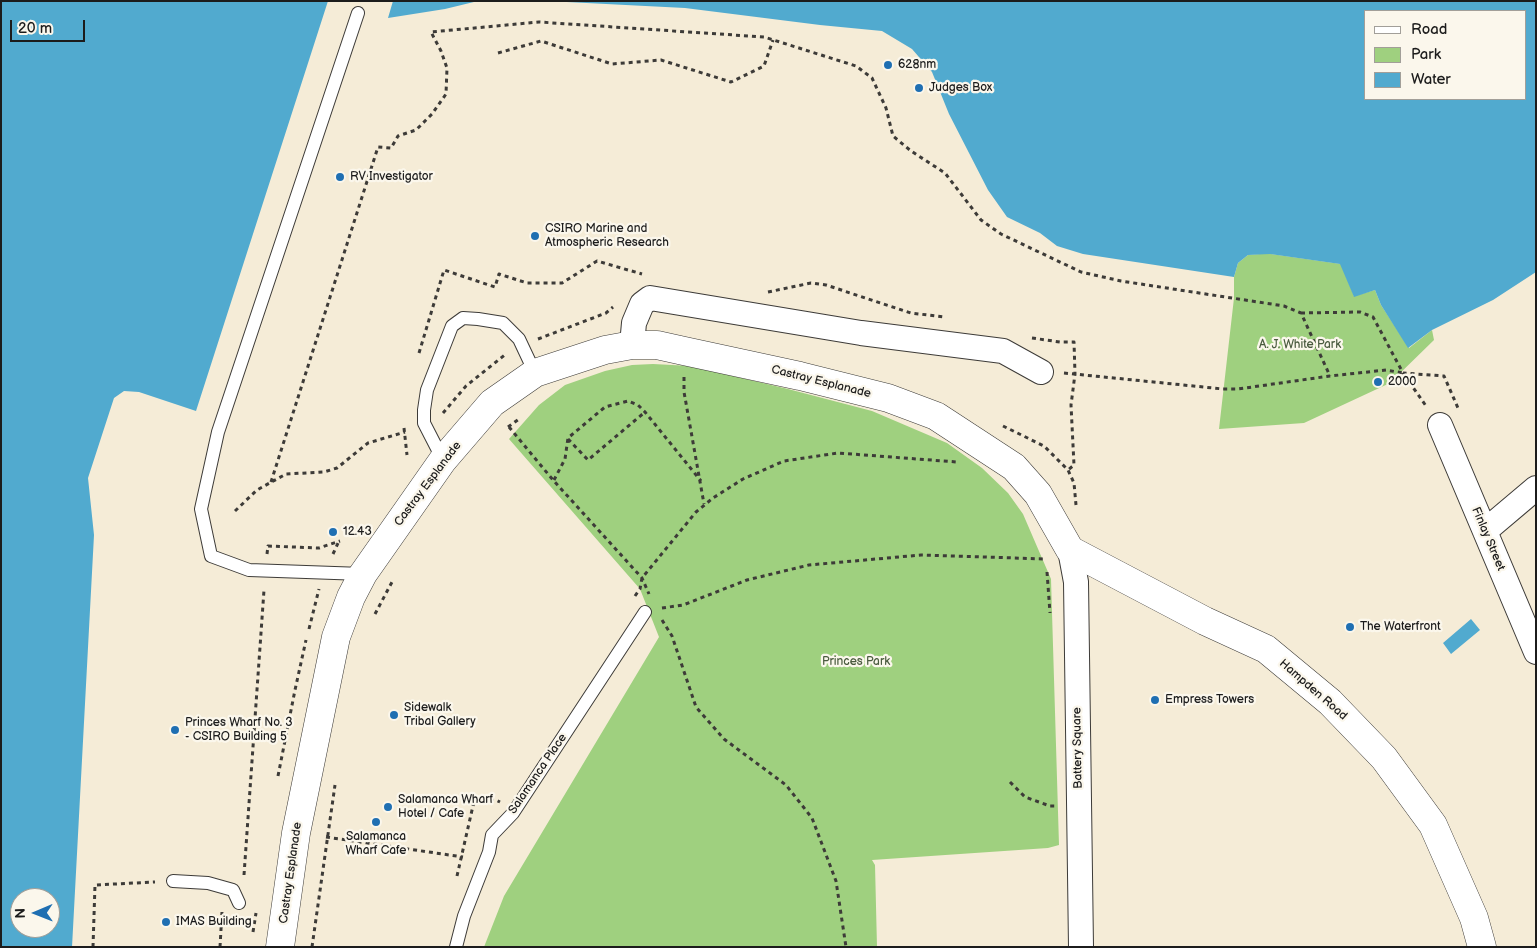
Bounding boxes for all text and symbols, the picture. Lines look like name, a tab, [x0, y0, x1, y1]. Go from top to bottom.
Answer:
scale bar	[12, 10, 88, 42]
legend	[1364, 10, 1527, 100]
text: 20 m	[18, 19, 52, 38]
text: Road	[1411, 20, 1447, 39]
text: Park	[1411, 45, 1441, 64]
place label: 628nm	[898, 58, 936, 72]
marker: 628nm	[882, 59, 894, 71]
text: Water	[1411, 70, 1451, 89]
place label: Judges Box	[929, 81, 992, 95]
marker: Judges Box	[913, 82, 925, 94]
place label: RV Investigator	[350, 170, 433, 184]
marker: RV Investigator	[334, 171, 346, 183]
place label: CSIRO Marine and Atmospheric Research	[545, 222, 669, 250]
marker: CSIRO Marine and Atmospheric Research	[529, 230, 541, 242]
park label: A. J. White Park	[1259, 338, 1341, 352]
street label: Castray Esplanade	[770, 363, 872, 401]
place label: 2000	[1388, 375, 1416, 389]
marker: 2000	[1372, 376, 1384, 388]
street label: Castray Esplanade	[391, 439, 465, 529]
street label: Finlay Street	[1468, 505, 1508, 573]
place label: 12.43	[343, 525, 372, 539]
marker: 12.43	[327, 526, 339, 538]
place label: The Waterfront	[1360, 620, 1441, 634]
marker: The Waterfront	[1344, 621, 1356, 633]
park label: Princes Park	[822, 655, 890, 669]
street label: Hampden Road	[1276, 657, 1350, 723]
place label: Empress Towers	[1165, 693, 1254, 707]
marker: Empress Towers	[1149, 694, 1161, 706]
place label: Sidewalk Tribal Gallery	[404, 701, 476, 729]
street label: Battery Square	[1070, 707, 1086, 789]
marker: Sidewalk Tribal Gallery	[388, 709, 400, 721]
place label: Princes Wharf No. 3 - CSIRO Building 5	[185, 716, 293, 744]
marker: Princes Wharf No. 3 - CSIRO Building 5	[169, 724, 181, 736]
street label: Salamanca Place	[506, 731, 570, 817]
place label: Salamanca Wharf Hotel / Cafe	[398, 793, 493, 821]
marker: Salamanca Wharf Hotel / Cafe	[382, 801, 394, 813]
marker: Salamanca Wharf Cafe	[370, 816, 382, 828]
street label: Castray Esplanade	[277, 821, 305, 925]
place label: Salamanca Wharf Cafe	[346, 830, 406, 858]
north arrow	[10, 888, 60, 938]
text: N	[12, 908, 29, 919]
place label: IMAS Building	[176, 915, 252, 929]
marker: IMAS Building	[160, 916, 172, 928]

